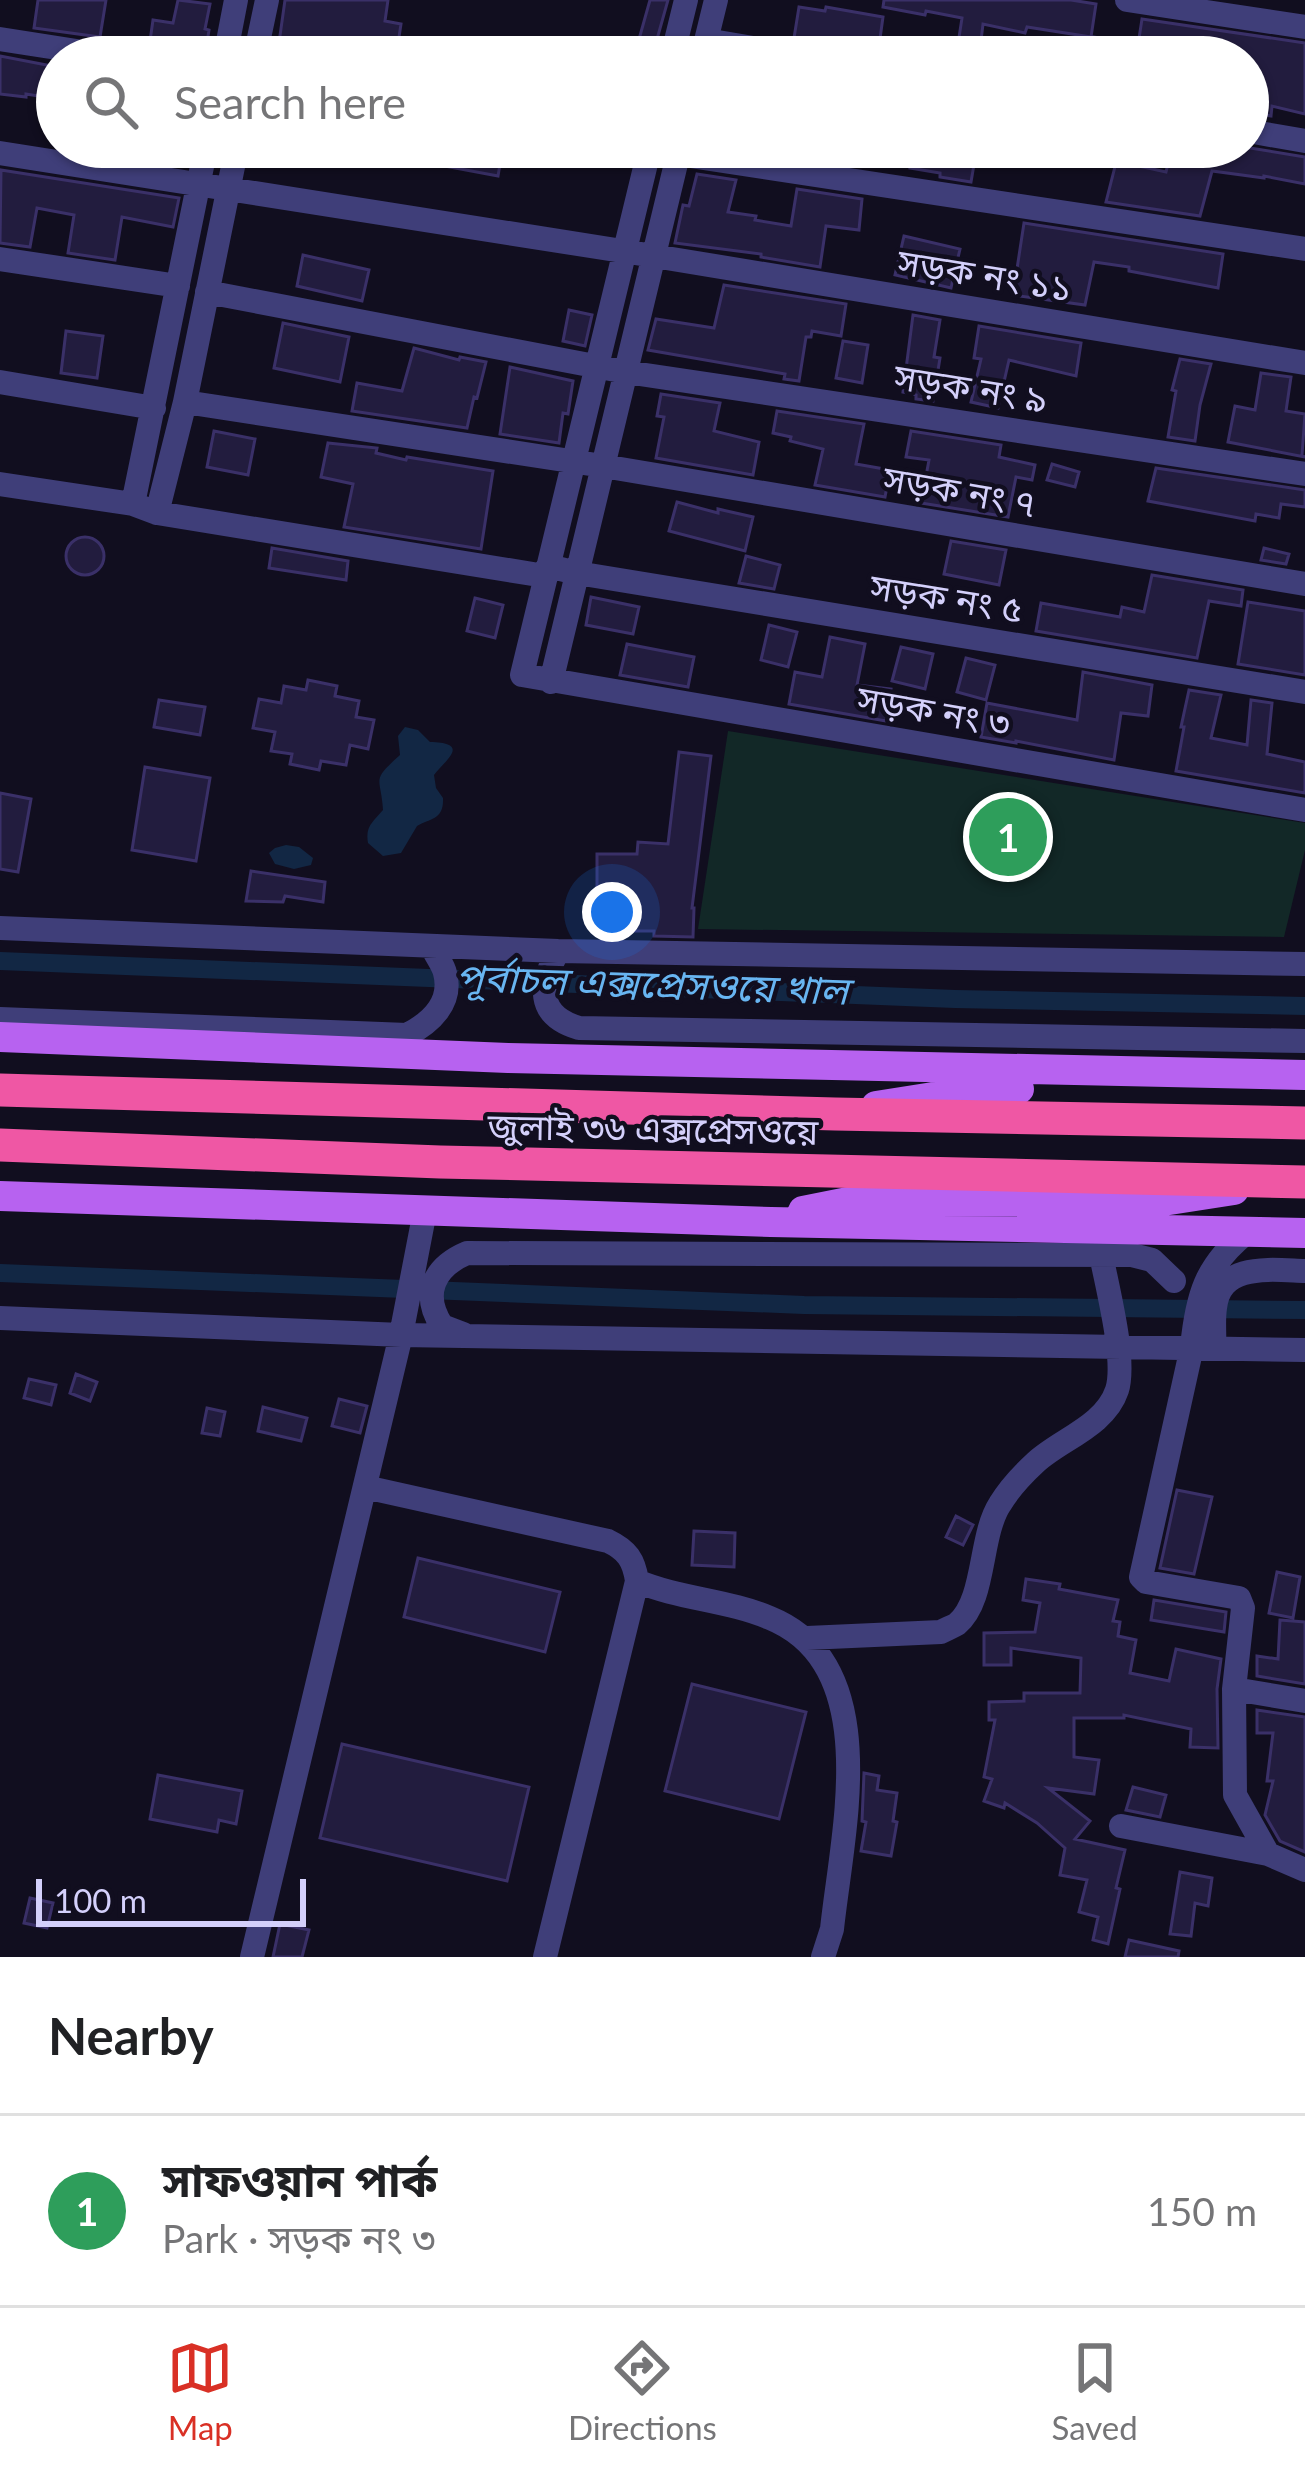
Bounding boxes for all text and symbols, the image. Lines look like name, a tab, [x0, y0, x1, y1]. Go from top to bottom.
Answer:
search box	[36, 36, 1269, 168]
icon: search	[78, 69, 144, 135]
text: Search here	[174, 75, 406, 129]
street label: সড়ক নং ১১	[894, 238, 1075, 309]
street label: সড়ক নং ৯	[890, 353, 1051, 421]
street label: সড়ক নং ৭	[879, 455, 1040, 525]
street label: সড়ক নং ৫	[866, 563, 1027, 631]
street label: সড়ক নং ৩	[853, 675, 1014, 745]
pin: 1	[969, 792, 1047, 882]
your location	[582, 882, 642, 942]
water label: পূর্বাচল এক্সপ্রেসওয়ে খাল	[455, 953, 856, 1015]
street label: জুলাই ৩৬ এক্সপ্রেসওয়ে	[486, 1103, 819, 1153]
scale bar	[36, 1873, 306, 1926]
text: 100 m	[54, 1880, 147, 1920]
text: Nearby	[48, 2005, 214, 2066]
text: সাফওয়ান পার্ক	[162, 2153, 437, 2207]
text: 1	[76, 2188, 98, 2234]
text: 150 m	[1147, 2188, 1257, 2234]
text: Park · সড়ক নং ৩	[162, 2215, 435, 2261]
tab: Map	[167, 2335, 233, 2447]
tab: Directions	[568, 2335, 717, 2447]
tab: Saved	[1051, 2335, 1138, 2447]

